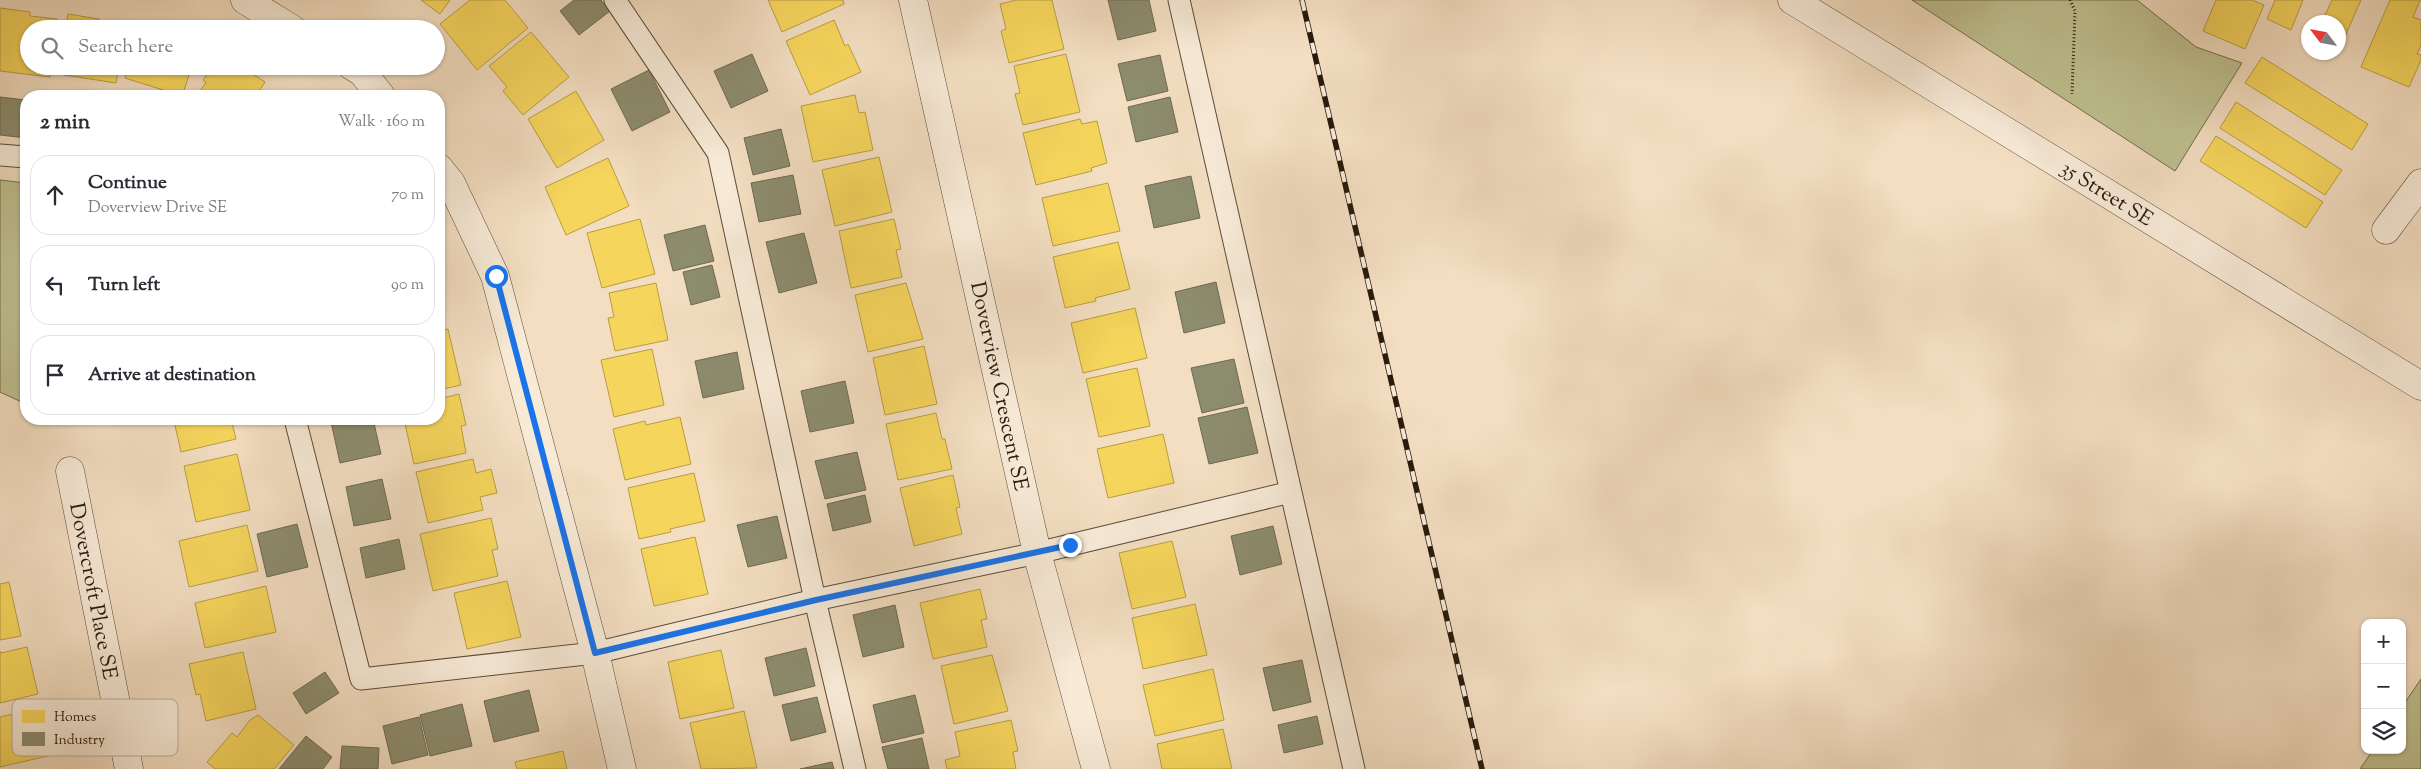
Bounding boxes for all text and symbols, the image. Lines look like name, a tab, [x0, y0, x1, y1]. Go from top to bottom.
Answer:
north arrow	[2301, 15, 2346, 60]
search box	[20, 20, 445, 75]
icon: search	[38, 34, 66, 62]
text: Search here	[78, 34, 173, 61]
text: 2 min	[40, 108, 90, 138]
text: Walk · 160 m	[338, 111, 425, 134]
street label: 35 Street SE	[2054, 154, 2158, 235]
text: Continue	[88, 170, 167, 197]
icon: ahead	[41, 181, 69, 209]
text: 70 m	[391, 184, 424, 207]
text: Doverview Drive SE	[88, 197, 227, 220]
route start	[485, 265, 508, 288]
icon: left	[41, 271, 69, 299]
text: Turn left	[88, 272, 160, 299]
text: 90 m	[391, 274, 424, 297]
street label: Doverview Crescent SE	[961, 279, 1035, 494]
icon: arrive	[41, 361, 69, 389]
text: Arrive at destination	[88, 362, 256, 389]
street label: Dovercroft Place SE	[60, 500, 124, 683]
route end	[1059, 534, 1082, 557]
map controls	[2361, 619, 2406, 754]
button: +	[2361, 619, 2406, 664]
button: −	[2361, 664, 2406, 709]
legend	[12, 699, 178, 756]
text: Homes	[54, 708, 96, 728]
button: layers	[2361, 709, 2406, 754]
text: Industry	[54, 731, 105, 751]

